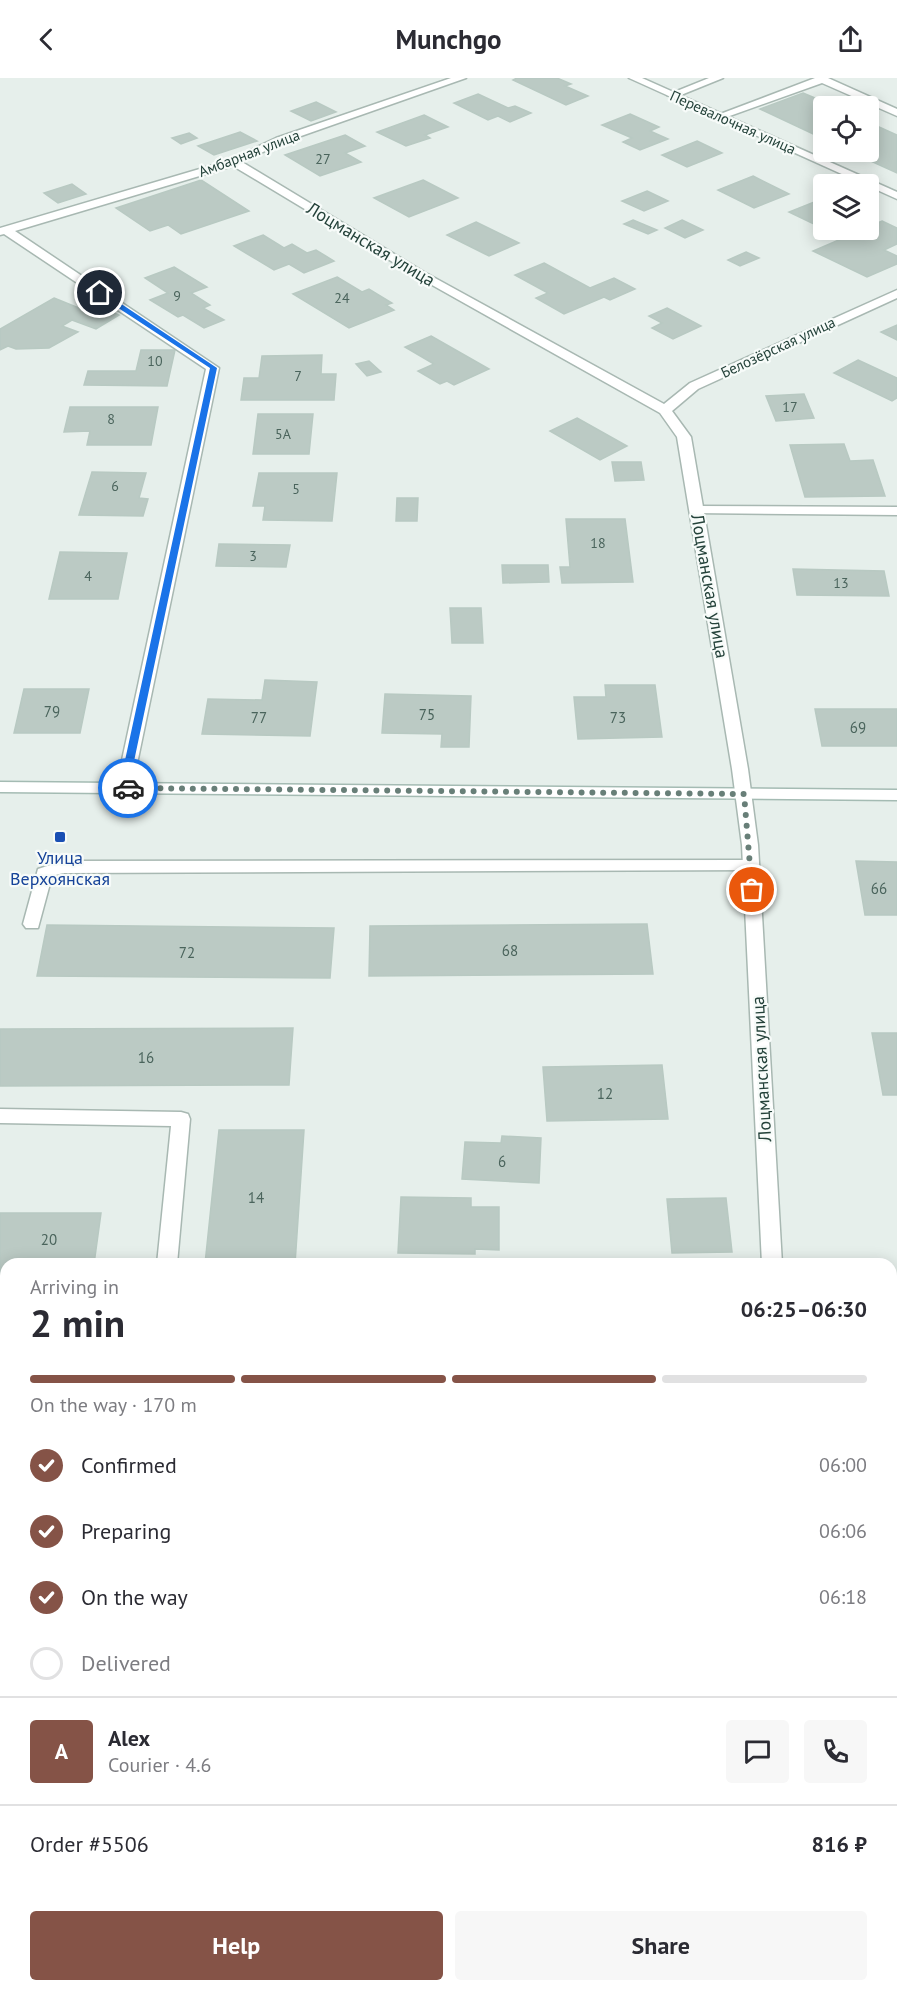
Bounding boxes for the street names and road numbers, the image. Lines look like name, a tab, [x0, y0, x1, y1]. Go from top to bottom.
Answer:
street label: Перевалочная улица	[667, 86, 799, 158]
street label: Амбарная улица	[196, 125, 302, 181]
street label: Лоцманская улица	[302, 196, 439, 291]
street label: Белозёрская улица	[718, 312, 838, 382]
street label: Лоцманская улица	[686, 511, 734, 660]
street label: Лоцманская улица	[746, 996, 776, 1143]

